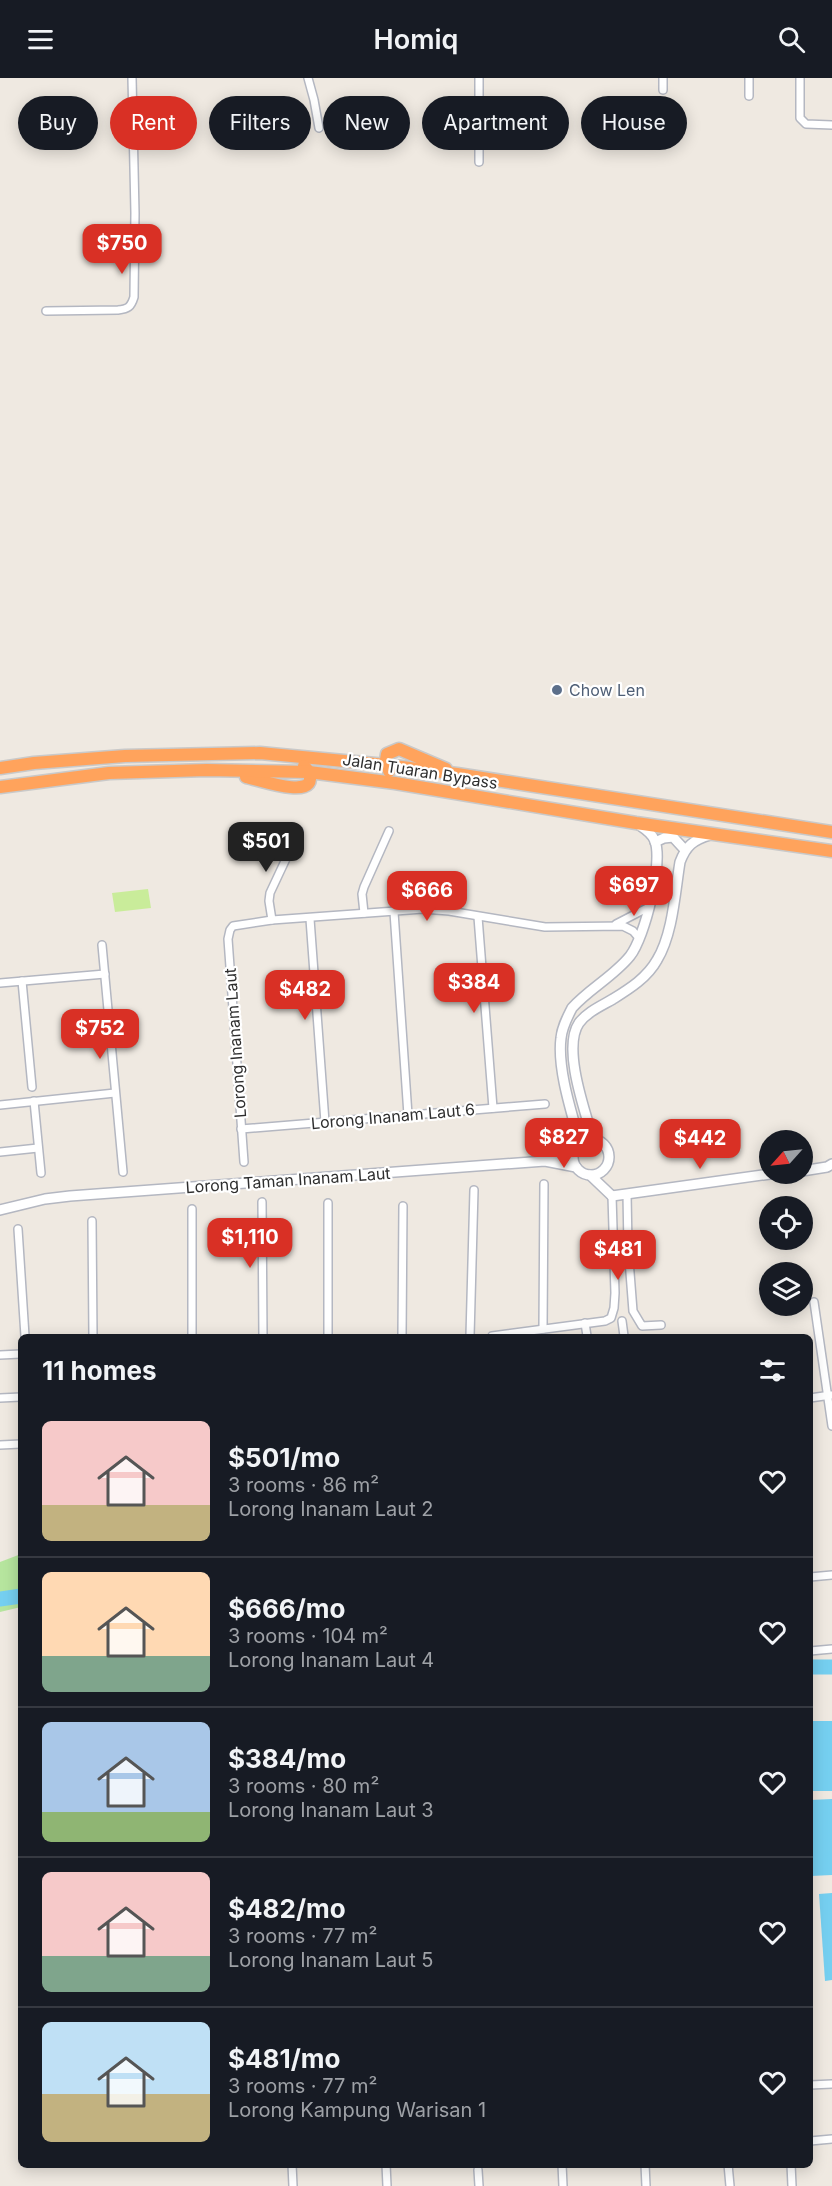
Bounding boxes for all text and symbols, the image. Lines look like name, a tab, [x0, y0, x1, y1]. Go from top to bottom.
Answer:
icon: menu	[24, 23, 57, 56]
text: Homiq	[374, 23, 458, 56]
icon: search	[775, 23, 808, 56]
chip: Buy	[18, 96, 98, 150]
chip: Rent	[110, 96, 197, 150]
chip: Filters	[209, 96, 311, 150]
chip: New	[323, 96, 410, 150]
chip: Apartment	[422, 96, 569, 150]
chip: House	[581, 96, 687, 150]
pin: $750	[86, 224, 158, 275]
text: $750	[97, 231, 147, 255]
place label: Chow Len	[569, 680, 645, 700]
marker: Chow Len	[550, 683, 564, 697]
street label: Jalan Tuaran Bypass	[341, 749, 499, 793]
pin: $501	[230, 822, 302, 873]
text: $501	[242, 829, 290, 853]
pin: $697	[598, 866, 670, 917]
pin: $666	[391, 871, 463, 922]
text: $697	[609, 873, 659, 897]
text: $666	[401, 878, 453, 902]
pin: $384	[438, 963, 510, 1014]
street label: Lorong Inanam Laut	[220, 967, 250, 1119]
pin: $482	[269, 970, 341, 1021]
text: $384	[448, 970, 500, 994]
text: $482	[279, 977, 331, 1001]
pin: $752	[64, 1009, 136, 1060]
text: $752	[75, 1016, 125, 1040]
street label: Lorong Inanam Laut 6	[310, 1099, 476, 1133]
pin: $827	[528, 1118, 600, 1169]
pin: $442	[664, 1119, 736, 1170]
text: $827	[539, 1125, 589, 1149]
text: $442	[674, 1126, 726, 1150]
north arrow	[759, 1130, 813, 1184]
map controls	[759, 1130, 813, 1316]
street label: Lorong Taman Inanam Laut	[185, 1163, 391, 1197]
button: locate	[759, 1196, 813, 1250]
pin: $1,110	[201, 1218, 299, 1269]
text: $1,110	[221, 1225, 279, 1249]
pin: $481	[582, 1230, 654, 1281]
text: $481	[594, 1237, 642, 1261]
button: layers	[759, 1262, 813, 1316]
icon: filters	[756, 1354, 789, 1387]
text: 11 homes	[42, 1355, 157, 1386]
text: $501/mo	[228, 1442, 340, 1473]
icon: home	[90, 1445, 162, 1517]
icon: heart	[756, 1465, 789, 1498]
text: 3 rooms · 86 m²	[228, 1473, 379, 1497]
text: Lorong Inanam Laut 2	[228, 1497, 434, 1521]
text: $666/mo	[228, 1593, 345, 1624]
icon: home	[90, 1596, 162, 1668]
icon: heart	[756, 1616, 789, 1649]
text: 3 rooms · 104 m²	[228, 1624, 388, 1648]
text: Lorong Inanam Laut 4	[228, 1648, 434, 1672]
text: $384/mo	[228, 1743, 346, 1774]
icon: home	[90, 1746, 162, 1818]
icon: heart	[756, 1766, 789, 1799]
text: 3 rooms · 80 m²	[228, 1774, 379, 1798]
text: Lorong Inanam Laut 3	[228, 1798, 434, 1822]
text: $482/mo	[228, 1893, 346, 1924]
icon: home	[90, 1896, 162, 1968]
icon: heart	[756, 1916, 789, 1949]
text: 3 rooms · 77 m²	[228, 1924, 377, 1948]
text: Lorong Inanam Laut 5	[228, 1948, 434, 1972]
text: $481/mo	[228, 2043, 341, 2074]
icon: home	[90, 2046, 162, 2118]
icon: heart	[756, 2066, 789, 2099]
text: 3 rooms · 77 m²	[228, 2074, 377, 2098]
text: Lorong Kampung Warisan 1	[228, 2098, 486, 2122]

